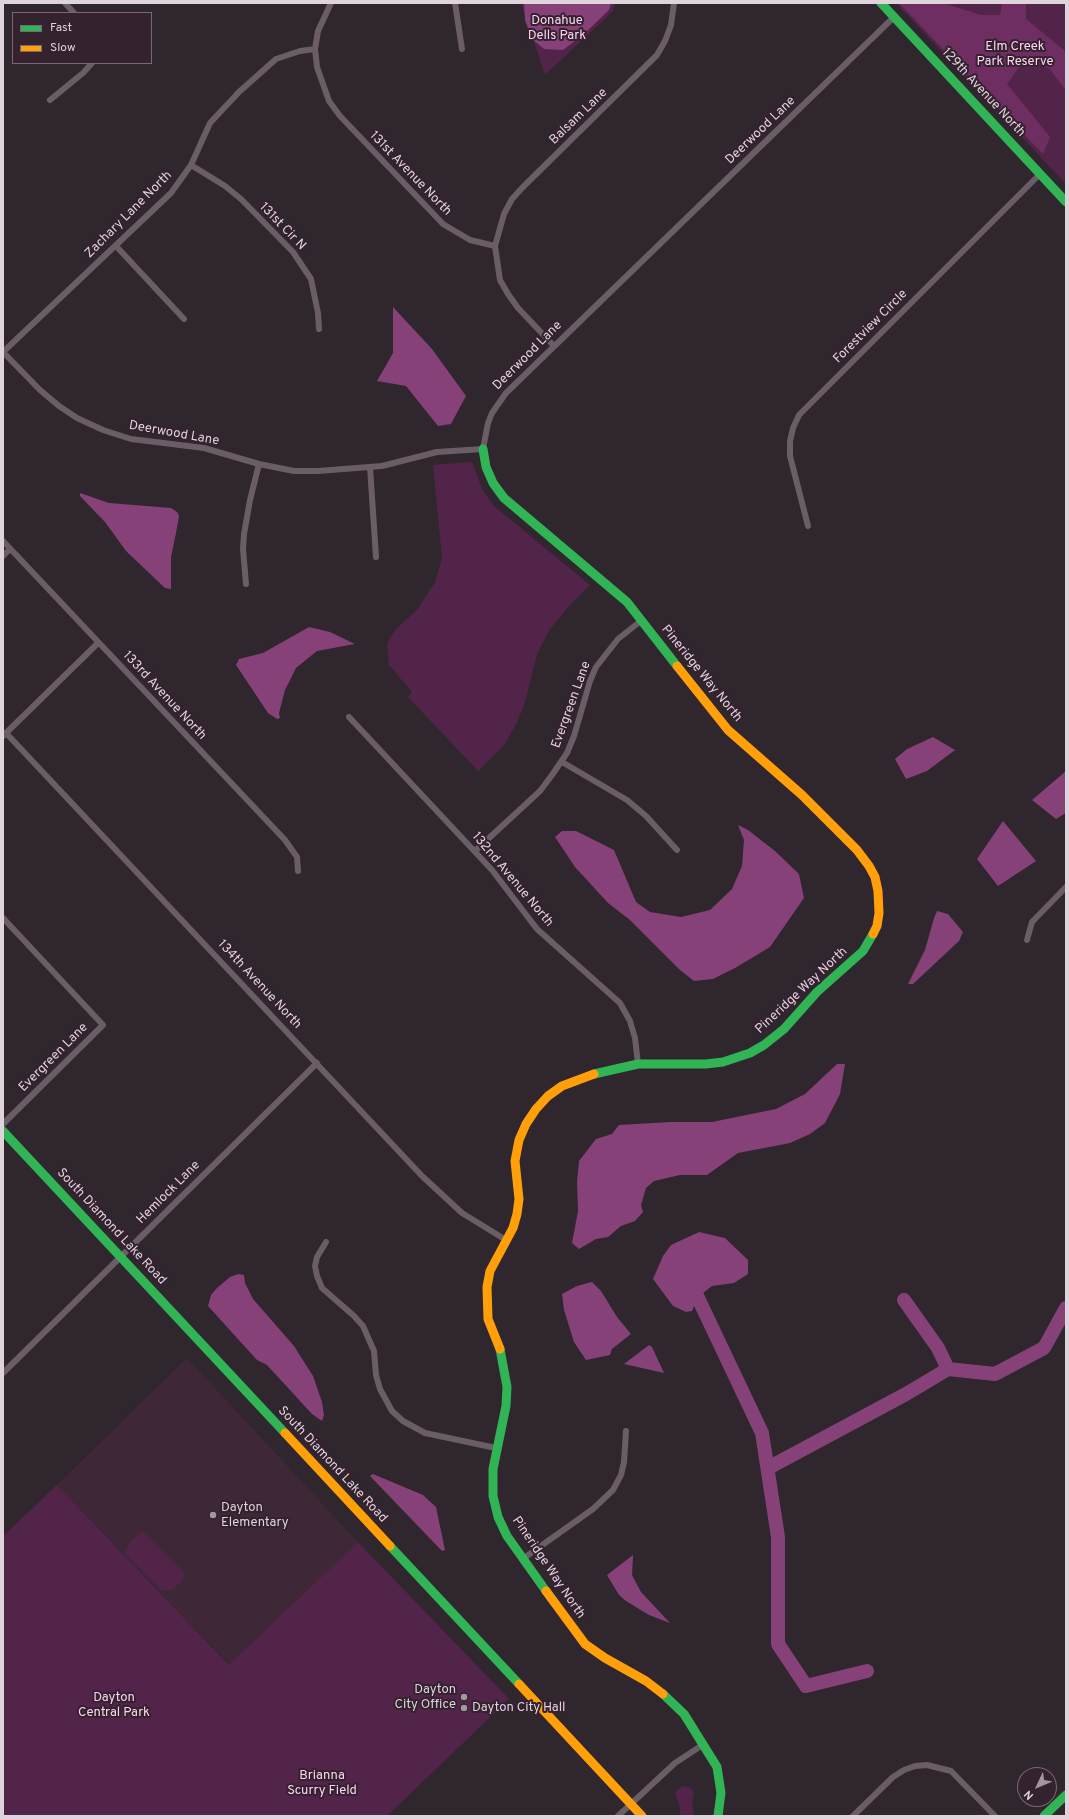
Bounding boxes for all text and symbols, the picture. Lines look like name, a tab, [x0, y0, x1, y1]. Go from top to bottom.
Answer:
legend	[12, 12, 152, 64]
park label: Donahue Dells Park	[528, 13, 586, 44]
text: Fast	[50, 20, 72, 36]
park label: Elm Creek Park Reserve	[977, 39, 1053, 70]
text: Slow	[50, 40, 76, 56]
street label: 129th Avenue North	[938, 45, 1028, 141]
street label: Balsam Lane	[547, 85, 611, 149]
street label: Deerwood Lane	[723, 94, 799, 168]
street label: 131st Avenue North	[366, 129, 454, 219]
street label: Zachary Lane North	[82, 168, 176, 262]
street label: 131st Cir N	[255, 200, 309, 254]
street label: Forestview Circle	[831, 287, 911, 367]
street label: Deerwood Lane	[490, 318, 566, 394]
street label: Deerwood Lane	[128, 418, 220, 450]
street label: Pineridge Way North	[657, 622, 745, 726]
street label: 133rd Avenue North	[119, 648, 209, 744]
street label: Evergreen Lane	[549, 659, 595, 751]
street label: 132nd Avenue North	[468, 830, 556, 930]
street label: 134th Avenue North	[214, 937, 304, 1033]
street label: Pineridge Way North	[753, 944, 851, 1038]
street label: Evergreen Lane	[16, 1020, 92, 1096]
street label: Hemlock Lane	[134, 1158, 204, 1228]
street label: South Diamond Lake Road	[53, 1166, 169, 1288]
street label: South Diamond Lake Road	[274, 1404, 390, 1526]
place label: Dayton Elementary	[221, 1500, 289, 1531]
marker: Dayton Elementary	[208, 1510, 218, 1520]
street label: Pineridge Way North	[508, 1514, 588, 1622]
place label: Dayton City Office	[395, 1682, 456, 1713]
park label: Dayton Central Park	[78, 1690, 150, 1721]
marker: Dayton City Office	[459, 1692, 469, 1702]
place label: Dayton City Hall	[472, 1700, 565, 1716]
marker: Dayton City Hall	[459, 1703, 469, 1713]
north arrow	[1017, 1767, 1057, 1807]
park label: Brianna Scurry Field	[287, 1768, 357, 1799]
text: N	[1021, 1787, 1037, 1802]

